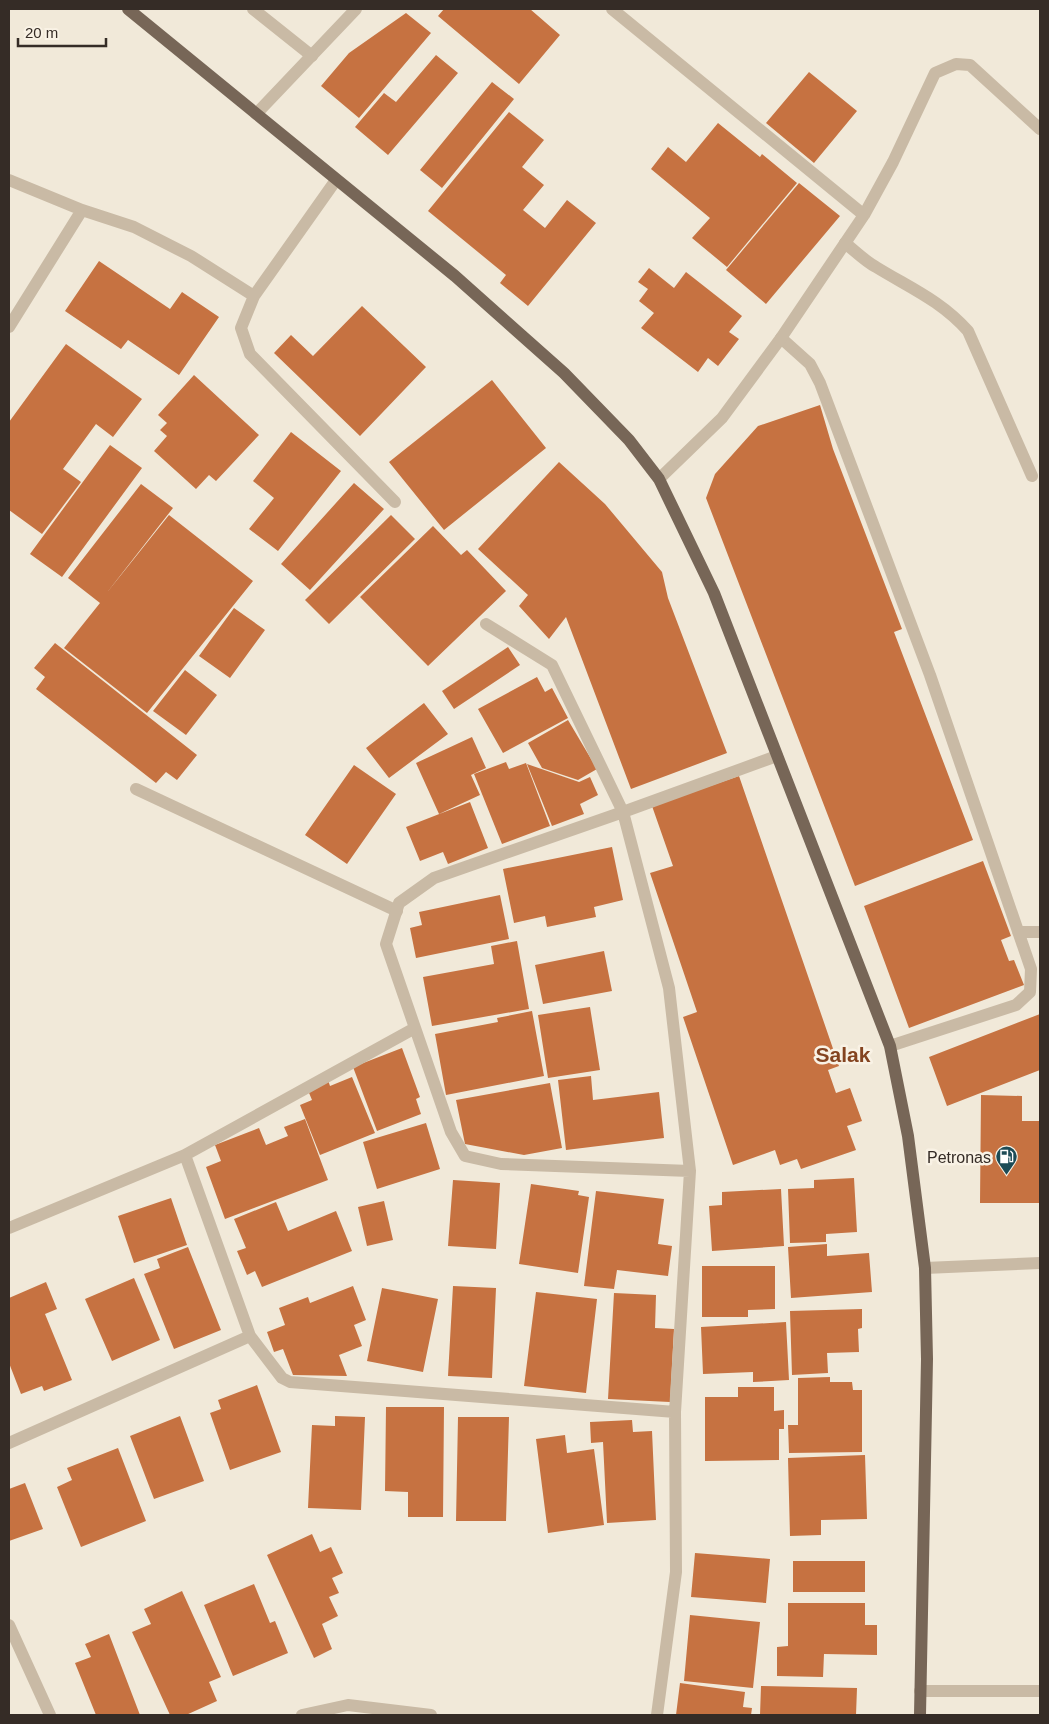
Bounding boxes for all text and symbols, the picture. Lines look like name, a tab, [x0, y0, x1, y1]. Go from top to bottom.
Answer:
scale bar	[18, 15, 105, 47]
text: 20 m	[25, 24, 58, 41]
district label: Salak	[816, 1043, 871, 1066]
fuel station icon: Petronas	[995, 1145, 1019, 1176]
place label: Petronas	[927, 1149, 991, 1166]

